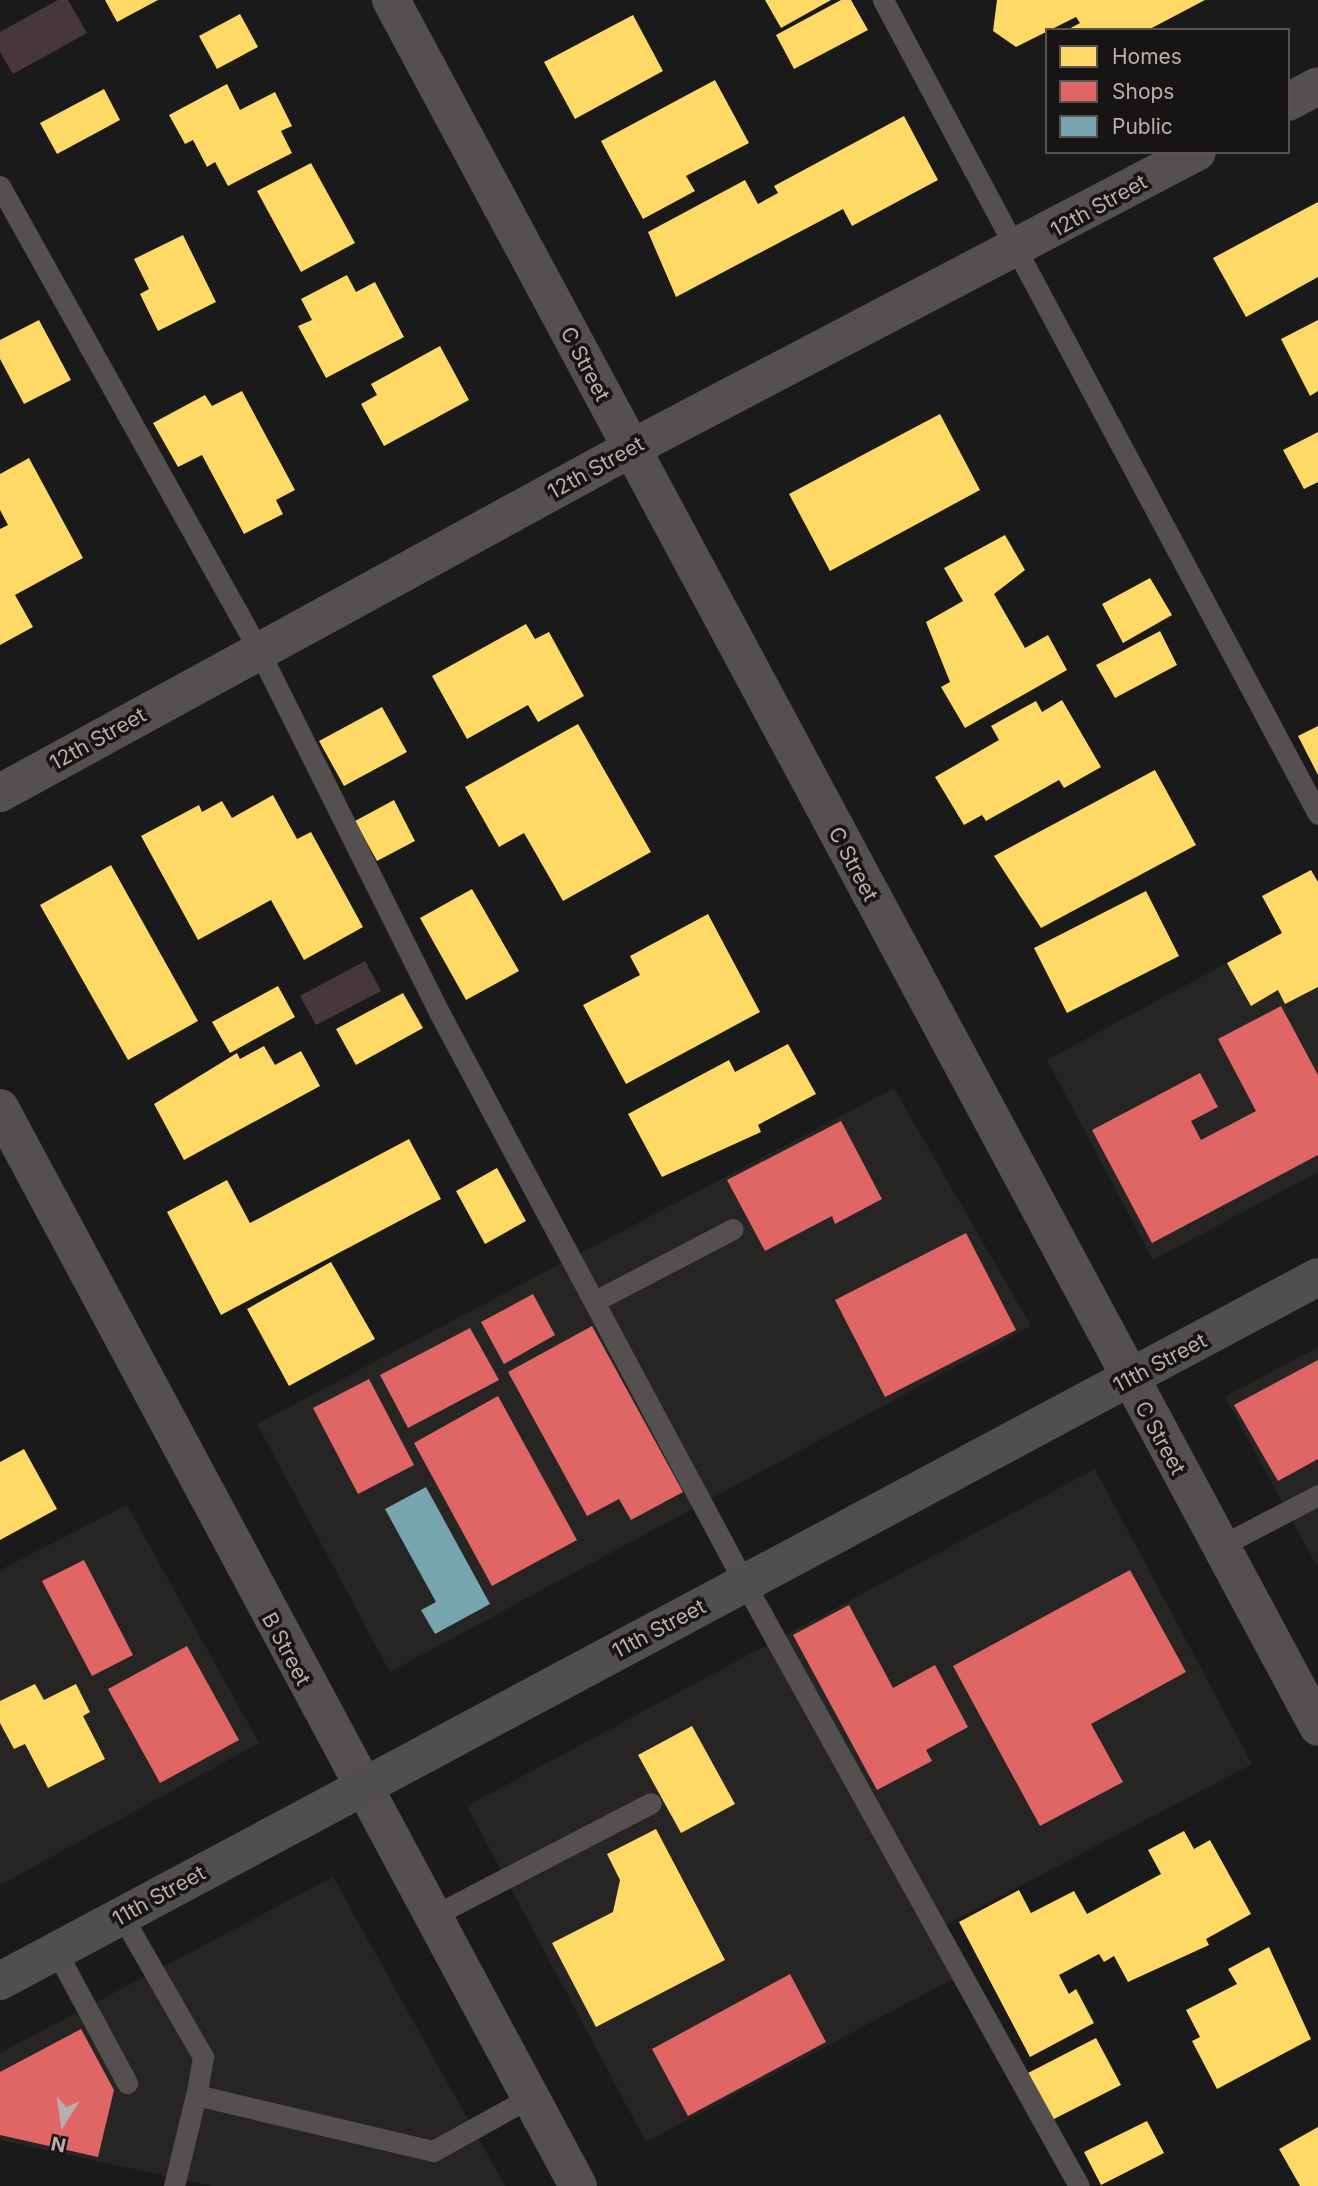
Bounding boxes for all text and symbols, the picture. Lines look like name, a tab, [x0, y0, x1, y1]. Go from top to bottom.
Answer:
legend	[1045, 28, 1290, 154]
text: Homes	[1112, 44, 1182, 69]
text: Shops	[1112, 79, 1174, 104]
text: Public	[1112, 114, 1173, 139]
street label: 12th Street	[1047, 169, 1151, 243]
street label: C Street	[555, 323, 615, 405]
street label: 12th Street	[544, 431, 648, 505]
street label: 12th Street	[46, 702, 150, 776]
street label: C Street	[823, 823, 883, 905]
street label: 11th Street	[1109, 1328, 1211, 1398]
street label: C Street	[1129, 1397, 1191, 1479]
street label: 11th Street	[608, 1594, 710, 1664]
street label: B Street	[256, 1608, 316, 1690]
street label: 11th Street	[108, 1860, 210, 1932]
north arrow	[28, 2088, 98, 2158]
text: N	[49, 2131, 68, 2157]

